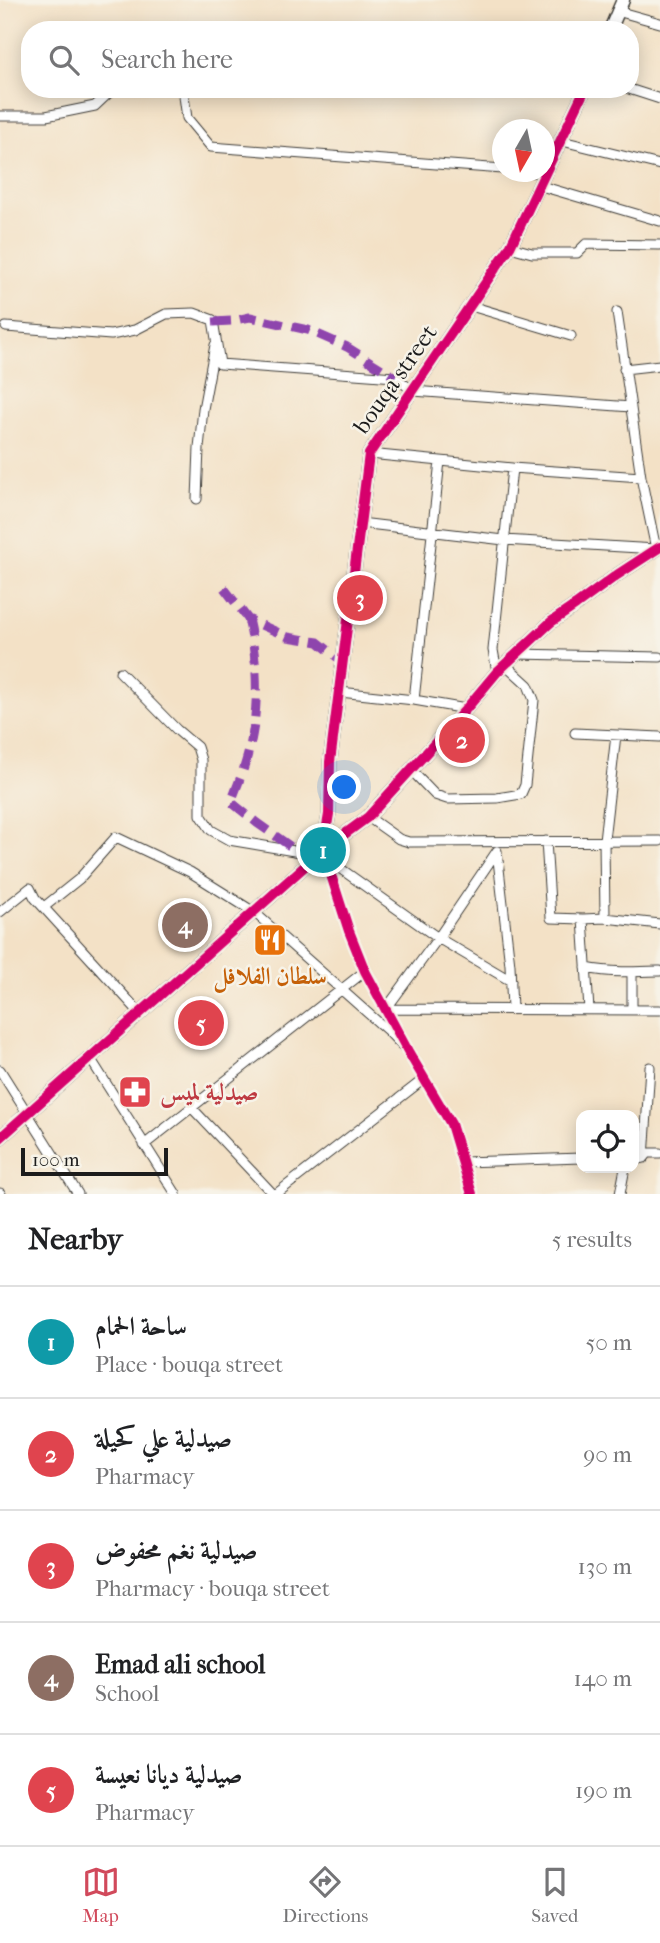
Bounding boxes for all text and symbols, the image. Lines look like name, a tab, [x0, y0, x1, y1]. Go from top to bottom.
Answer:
search box	[21, 21, 639, 98]
icon: search	[45, 41, 83, 79]
text: Search here	[101, 44, 233, 75]
north arrow	[492, 119, 555, 182]
street label: bouqa street	[347, 319, 443, 440]
pin: 3	[337, 572, 383, 624]
pin: 2	[439, 714, 485, 766]
your location	[327, 770, 361, 804]
pin: 1	[300, 824, 346, 876]
pin: 4	[162, 899, 208, 951]
restaurant icon: سلطان الفلافل	[251, 921, 289, 959]
place label: سلطان الفلافل	[213, 962, 327, 993]
pin: 5	[178, 997, 224, 1049]
pharmacy icon: صيدلية لميس	[116, 1073, 154, 1111]
place label: صيدلية لميس	[160, 1078, 258, 1108]
map controls	[576, 1110, 639, 1173]
button: locate	[576, 1110, 639, 1173]
scale bar	[21, 1145, 168, 1177]
text: 100 m	[32, 1149, 80, 1171]
text: Nearby	[28, 1222, 123, 1257]
text: 5 results	[552, 1226, 632, 1253]
text: ساحة الحمام	[95, 1311, 187, 1342]
text: 1	[47, 1329, 55, 1356]
text: 50 m	[585, 1329, 632, 1356]
text: Place · bouqa street	[95, 1351, 283, 1378]
text: صيدلية علي كحيلة	[95, 1423, 232, 1454]
text: 2	[45, 1441, 57, 1468]
text: 90 m	[583, 1441, 632, 1468]
text: Pharmacy	[95, 1463, 194, 1490]
text: صيدلية نغم محفوض	[95, 1535, 258, 1566]
text: 3	[46, 1553, 56, 1580]
text: 130 m	[578, 1553, 632, 1580]
text: Pharmacy · bouqa street	[95, 1575, 330, 1602]
text: Emad ali school	[95, 1649, 266, 1680]
text: 4	[44, 1665, 58, 1692]
text: 140 m	[573, 1665, 632, 1692]
text: School	[95, 1680, 159, 1707]
text: صيدلية ديانا نعيسة	[95, 1759, 243, 1790]
text: 5	[46, 1777, 56, 1804]
text: 190 m	[575, 1777, 632, 1804]
text: Pharmacy	[95, 1799, 194, 1826]
tab: Map	[82, 1863, 120, 1927]
tab: Directions	[283, 1863, 368, 1927]
tab: Saved	[531, 1863, 578, 1927]

